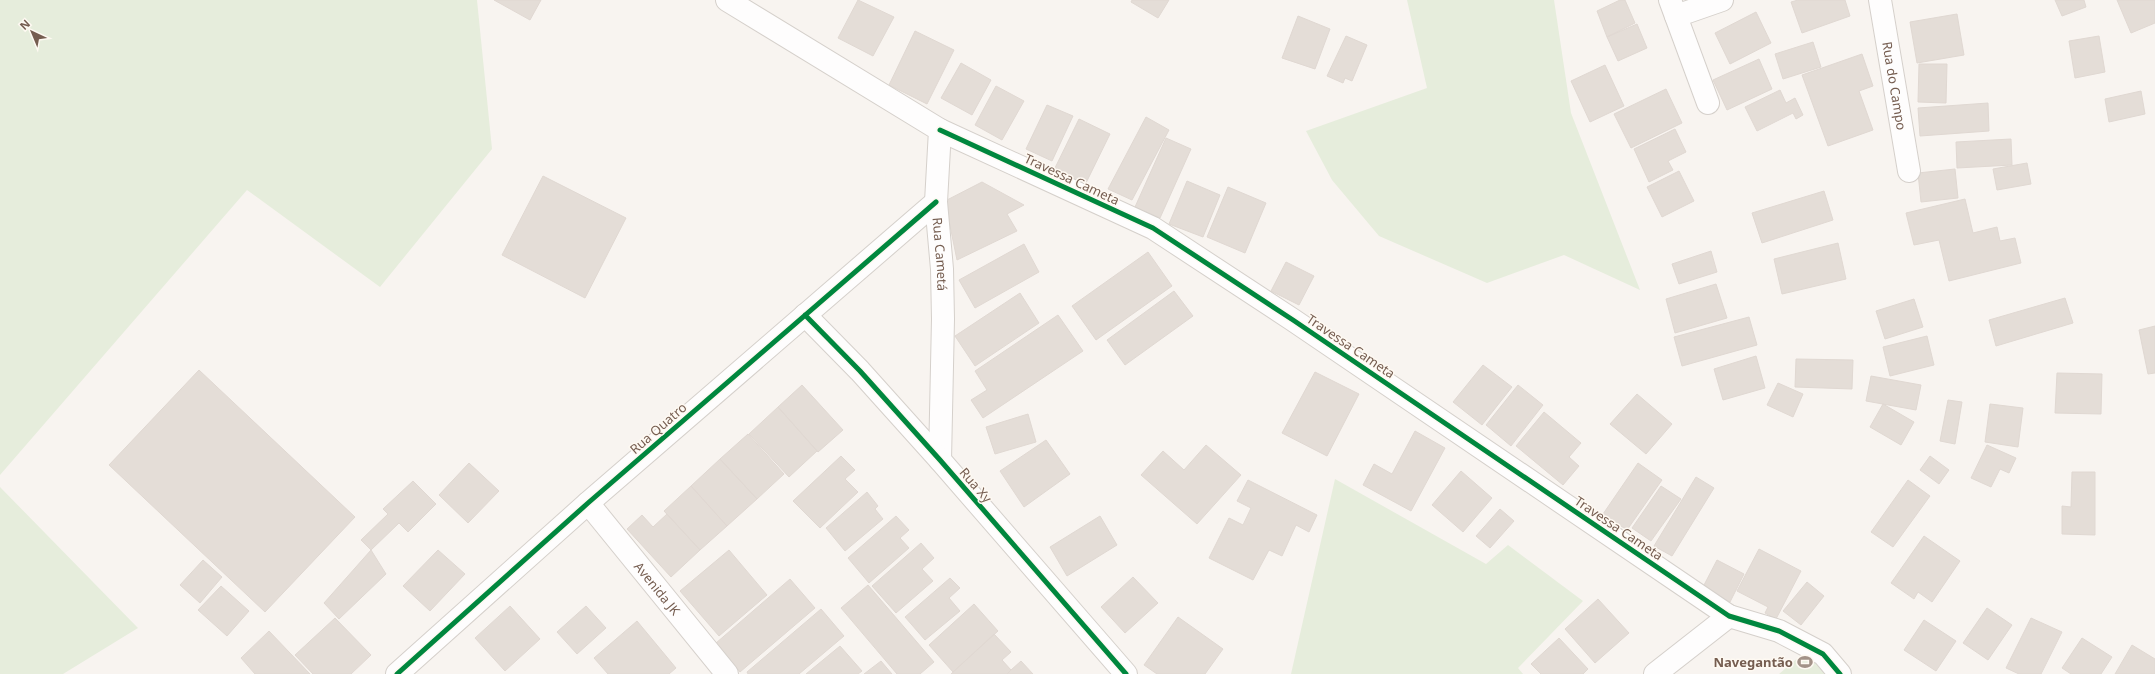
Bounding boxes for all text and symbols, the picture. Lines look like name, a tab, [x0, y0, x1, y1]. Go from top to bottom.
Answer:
north arrow	[12, 12, 52, 52]
text: N	[16, 16, 33, 33]
street label: Rua do Campo	[1878, 40, 1911, 132]
street label: Travessa Cameta	[1022, 149, 1122, 209]
street label: Rua Cametá	[928, 217, 951, 291]
street label: Travessa Cameta	[1303, 310, 1399, 382]
street label: Rua Quatro	[626, 398, 690, 458]
street label: Rua Xy	[956, 464, 996, 507]
street label: Travessa Cameta	[1571, 492, 1667, 564]
street label: Avenida JK	[630, 558, 685, 620]
place label: Navegantão	[1713, 653, 1793, 671]
sports icon: Navegantão	[1796, 653, 1814, 671]

